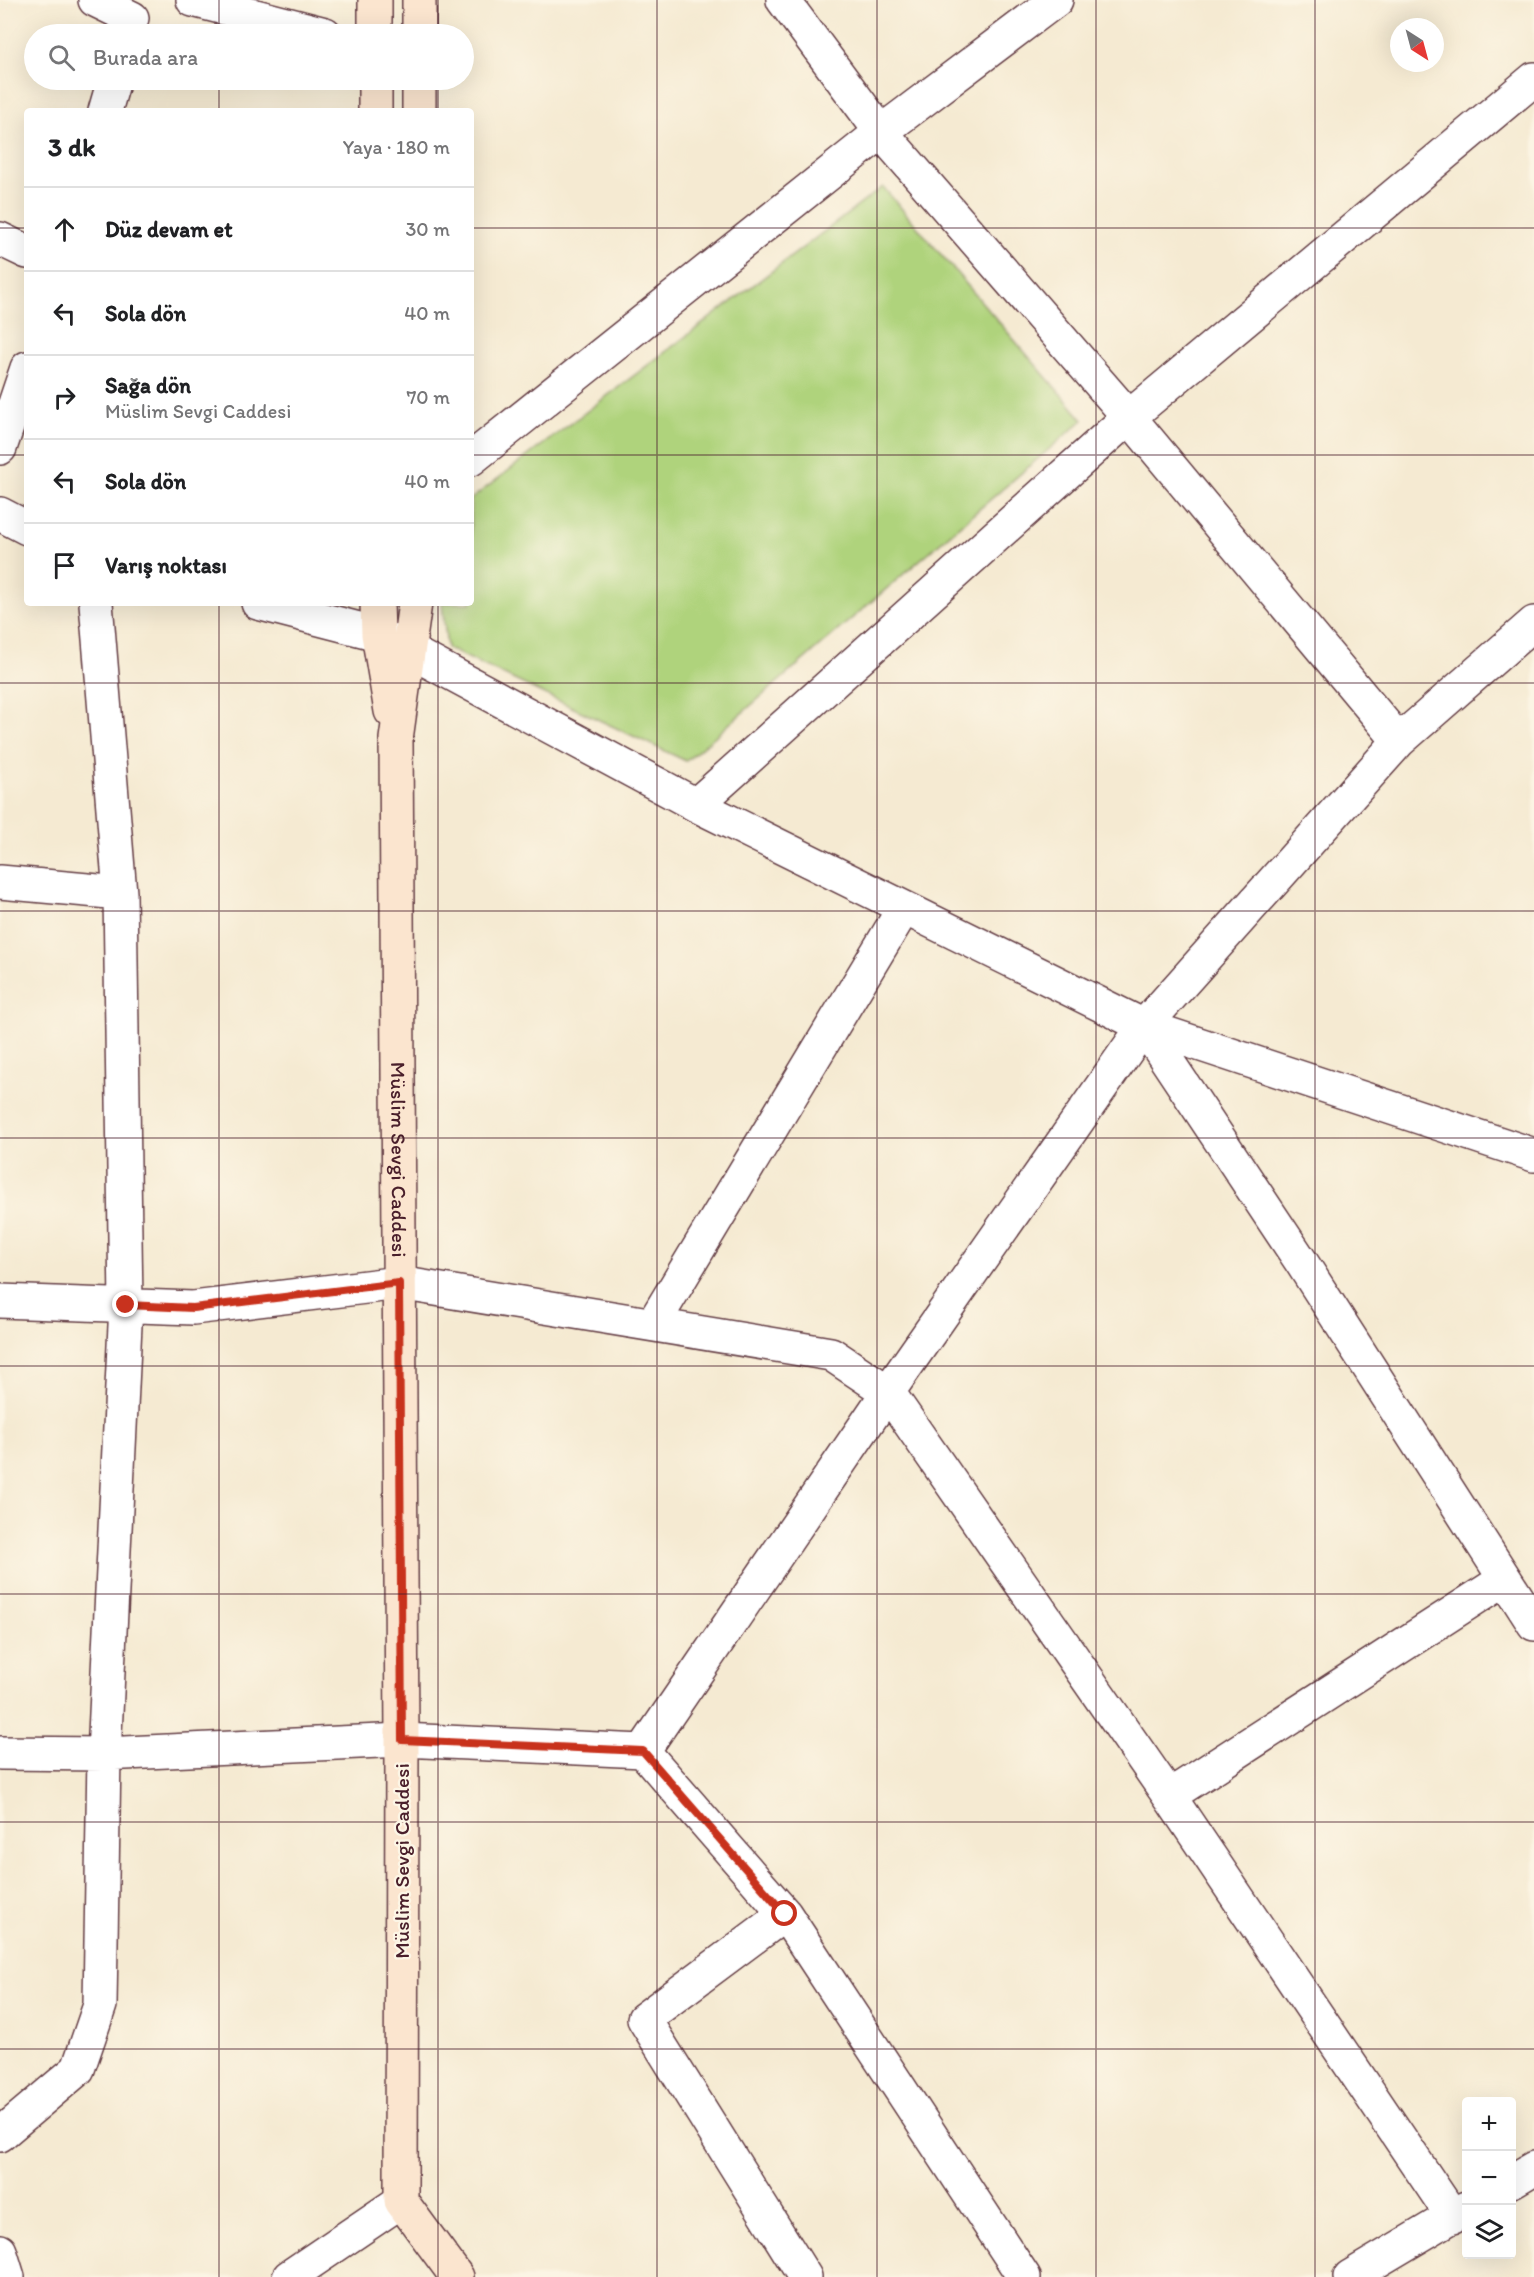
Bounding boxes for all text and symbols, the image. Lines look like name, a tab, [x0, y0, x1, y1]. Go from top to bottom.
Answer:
north arrow	[1390, 18, 1444, 72]
search box	[24, 24, 474, 90]
icon: search	[45, 41, 78, 74]
text: Burada ara	[93, 44, 198, 71]
text: 3 dk	[48, 131, 96, 163]
text: Yaya · 180 m	[343, 135, 450, 159]
icon: ahead	[48, 213, 81, 246]
text: Düz devam et	[105, 216, 232, 243]
text: 30 m	[405, 217, 450, 241]
icon: left	[48, 297, 81, 330]
text: Sola dön	[105, 300, 186, 327]
text: 40 m	[404, 301, 450, 325]
text: Sağa dön	[105, 372, 191, 399]
icon: right	[48, 381, 81, 414]
text: 70 m	[406, 385, 450, 409]
text: Müslim Sevgi Caddesi	[105, 399, 291, 423]
icon: left	[48, 465, 81, 498]
text: Sola dön	[105, 468, 186, 495]
text: 40 m	[404, 469, 450, 493]
icon: arrive	[48, 549, 81, 582]
text: Varış noktası	[105, 552, 227, 579]
street label: Müslim Sevgi Caddesi	[386, 1062, 412, 1258]
route end	[112, 1291, 138, 1317]
street label: Müslim Sevgi Caddesi	[389, 1763, 414, 1959]
route start	[771, 1900, 797, 1926]
map controls	[1462, 2097, 1516, 2259]
button: +	[1462, 2097, 1516, 2151]
button: −	[1462, 2151, 1516, 2205]
button: layers	[1462, 2205, 1516, 2259]

